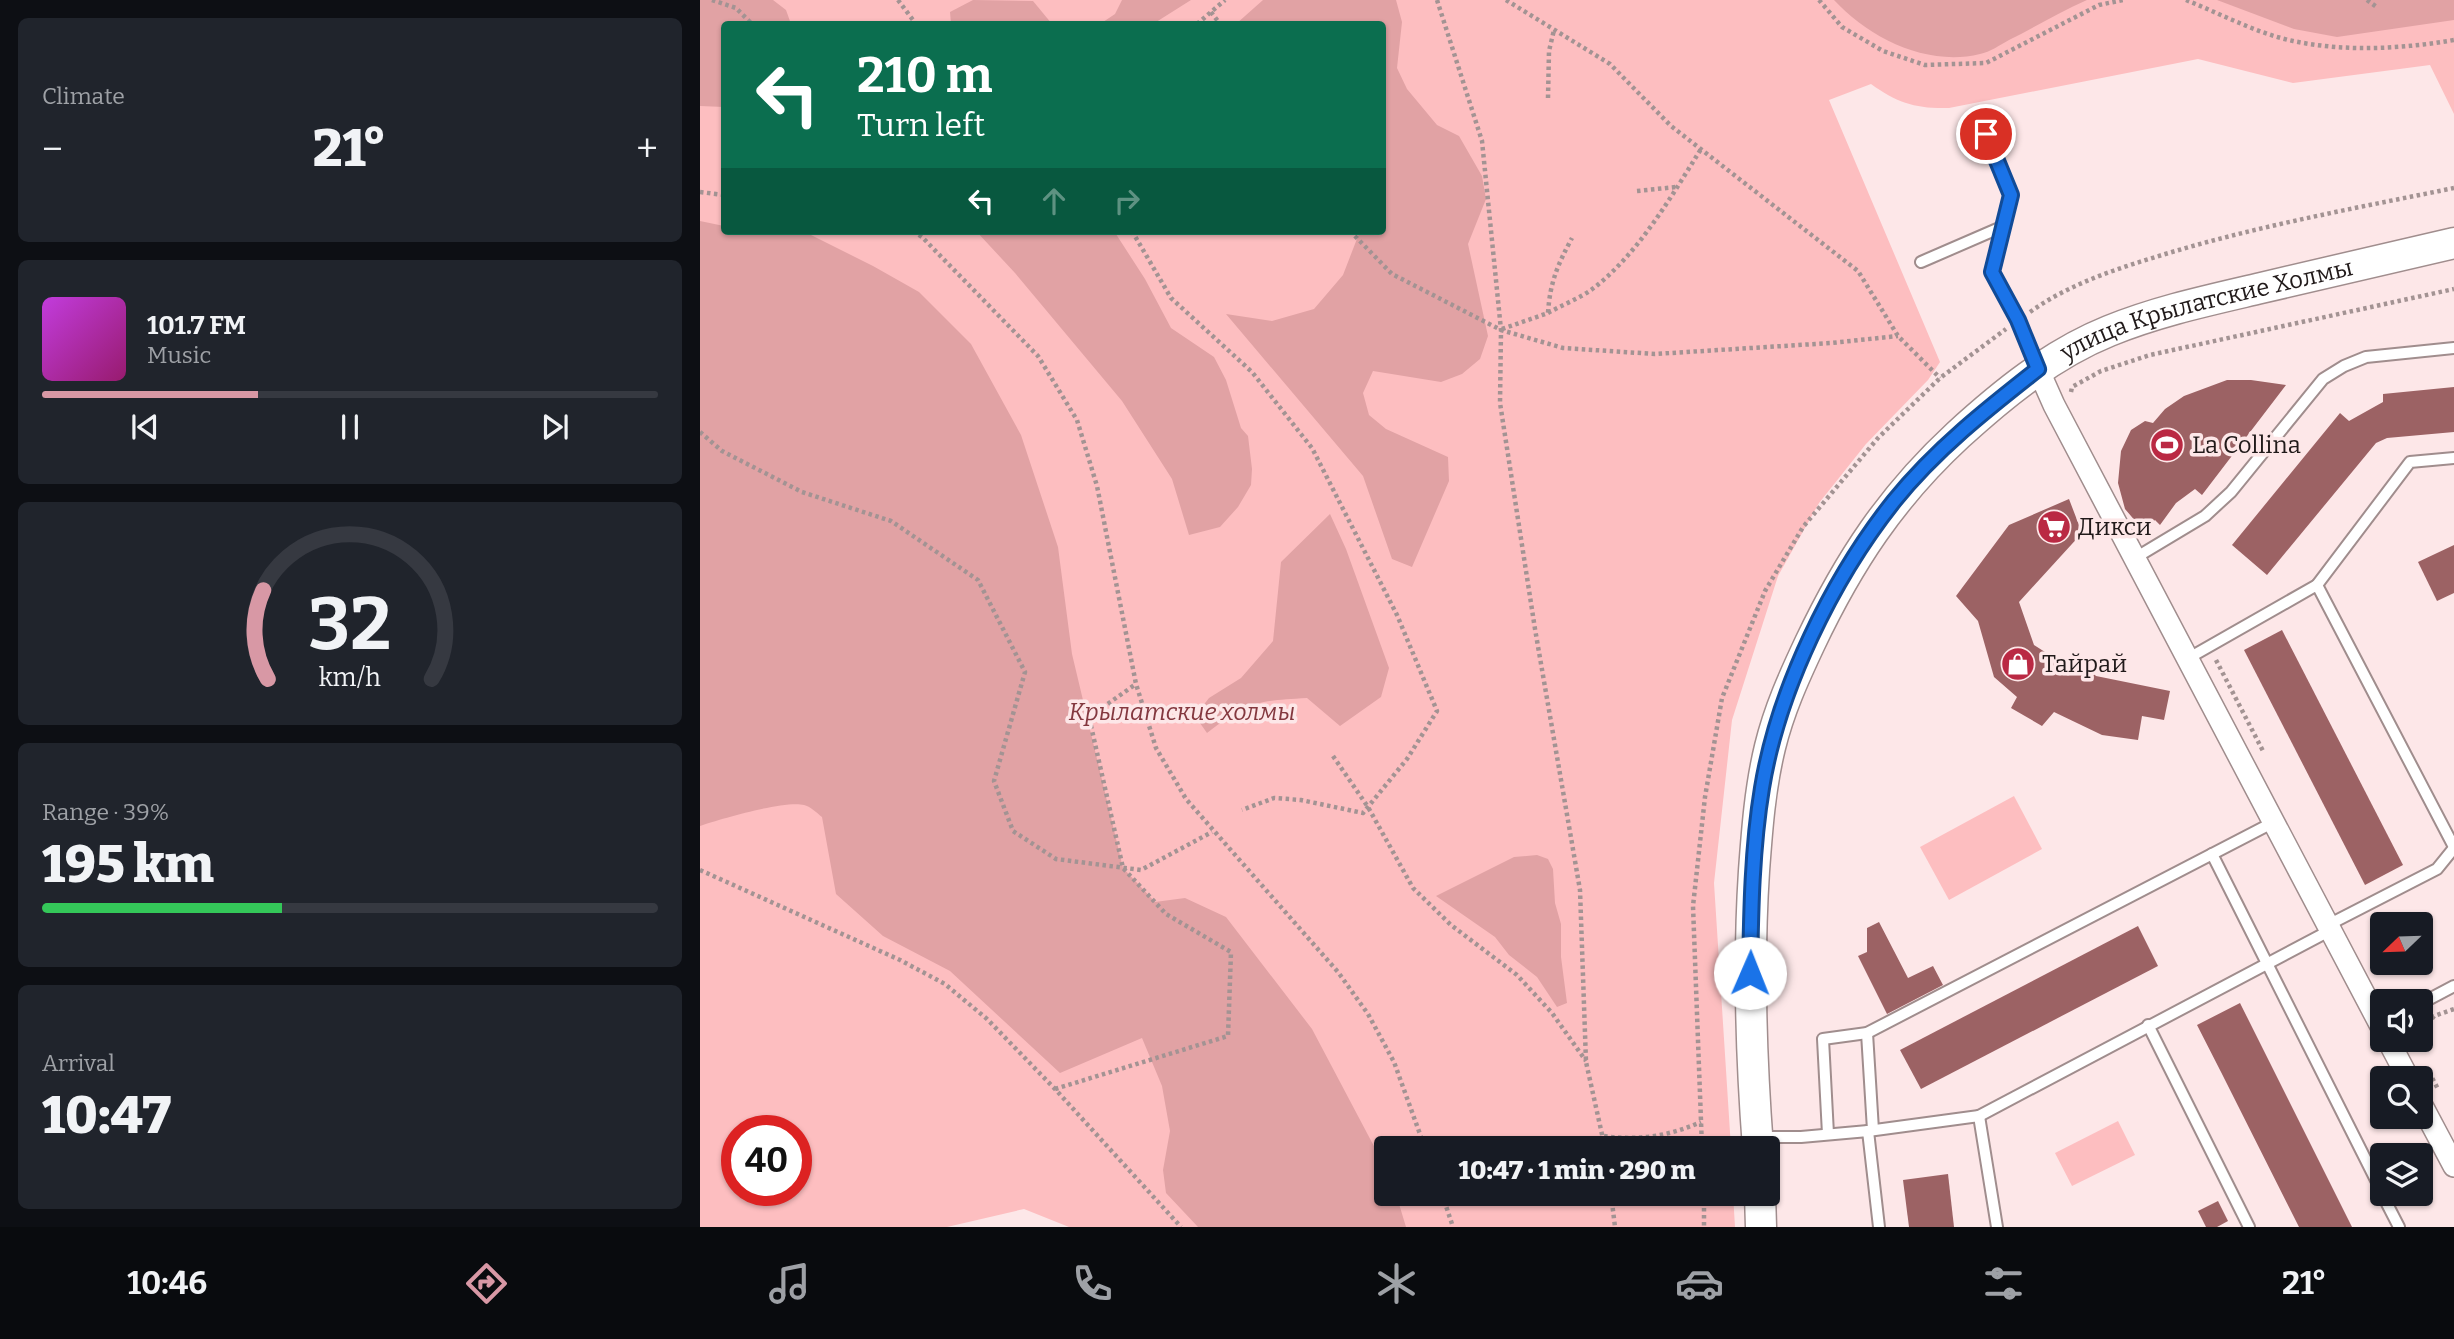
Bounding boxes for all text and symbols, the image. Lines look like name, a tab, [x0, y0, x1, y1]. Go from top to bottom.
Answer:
text: 210 m	[857, 46, 992, 105]
icon: left	[742, 49, 833, 140]
text: Climate	[42, 82, 125, 110]
pin	[1956, 104, 2016, 164]
text: Turn left	[857, 106, 985, 144]
icon: arrive	[1967, 115, 2005, 153]
text: 21°	[313, 117, 386, 180]
text: −	[42, 126, 63, 172]
text: +	[636, 126, 658, 172]
icon: left	[962, 182, 1000, 220]
icon: ahead	[1035, 182, 1073, 220]
icon: right	[1108, 182, 1146, 220]
street label: улица Крылатские Холмы	[2054, 253, 2355, 367]
text: 101.7 FM	[147, 310, 246, 341]
text: Music	[147, 341, 211, 369]
icon: previous	[126, 408, 164, 446]
icon: pause	[331, 408, 369, 446]
icon: next	[536, 408, 574, 446]
sports icon: La Collina	[2148, 426, 2186, 464]
place label: La Collina	[2192, 431, 2301, 459]
supermarket icon: Дикси	[2035, 508, 2073, 546]
place label: Дикси	[2078, 513, 2152, 541]
text: 32	[309, 582, 391, 669]
shop icon: Тайрай	[1999, 645, 2037, 683]
place label: Тайрай	[2042, 650, 2127, 678]
text: km/h	[319, 663, 381, 693]
park label: Крылатские холмы	[1069, 698, 1295, 726]
text: Range · 39%	[42, 798, 169, 826]
text: 195 km	[42, 833, 214, 896]
north arrow	[2370, 912, 2432, 975]
map controls	[2370, 912, 2433, 1206]
position arrow	[1713, 936, 1787, 1010]
button: sound	[2370, 989, 2433, 1052]
text: Arrival	[42, 1049, 115, 1077]
button: search	[2370, 1066, 2433, 1129]
text: 10:47	[42, 1084, 171, 1147]
speed limit sign: 40	[721, 1115, 812, 1206]
button: layers	[2370, 1143, 2433, 1206]
text: 10:47 · 1 min · 290 m	[1459, 1155, 1695, 1186]
icon: directions	[462, 1259, 511, 1308]
icon: music	[765, 1259, 814, 1308]
icon: phone	[1068, 1259, 1117, 1308]
icon: climate	[1372, 1259, 1421, 1308]
icon: car	[1675, 1259, 1724, 1308]
icon: filters	[1979, 1259, 2028, 1308]
text: 10:46	[127, 1264, 207, 1302]
text: 21°	[2282, 1264, 2327, 1302]

